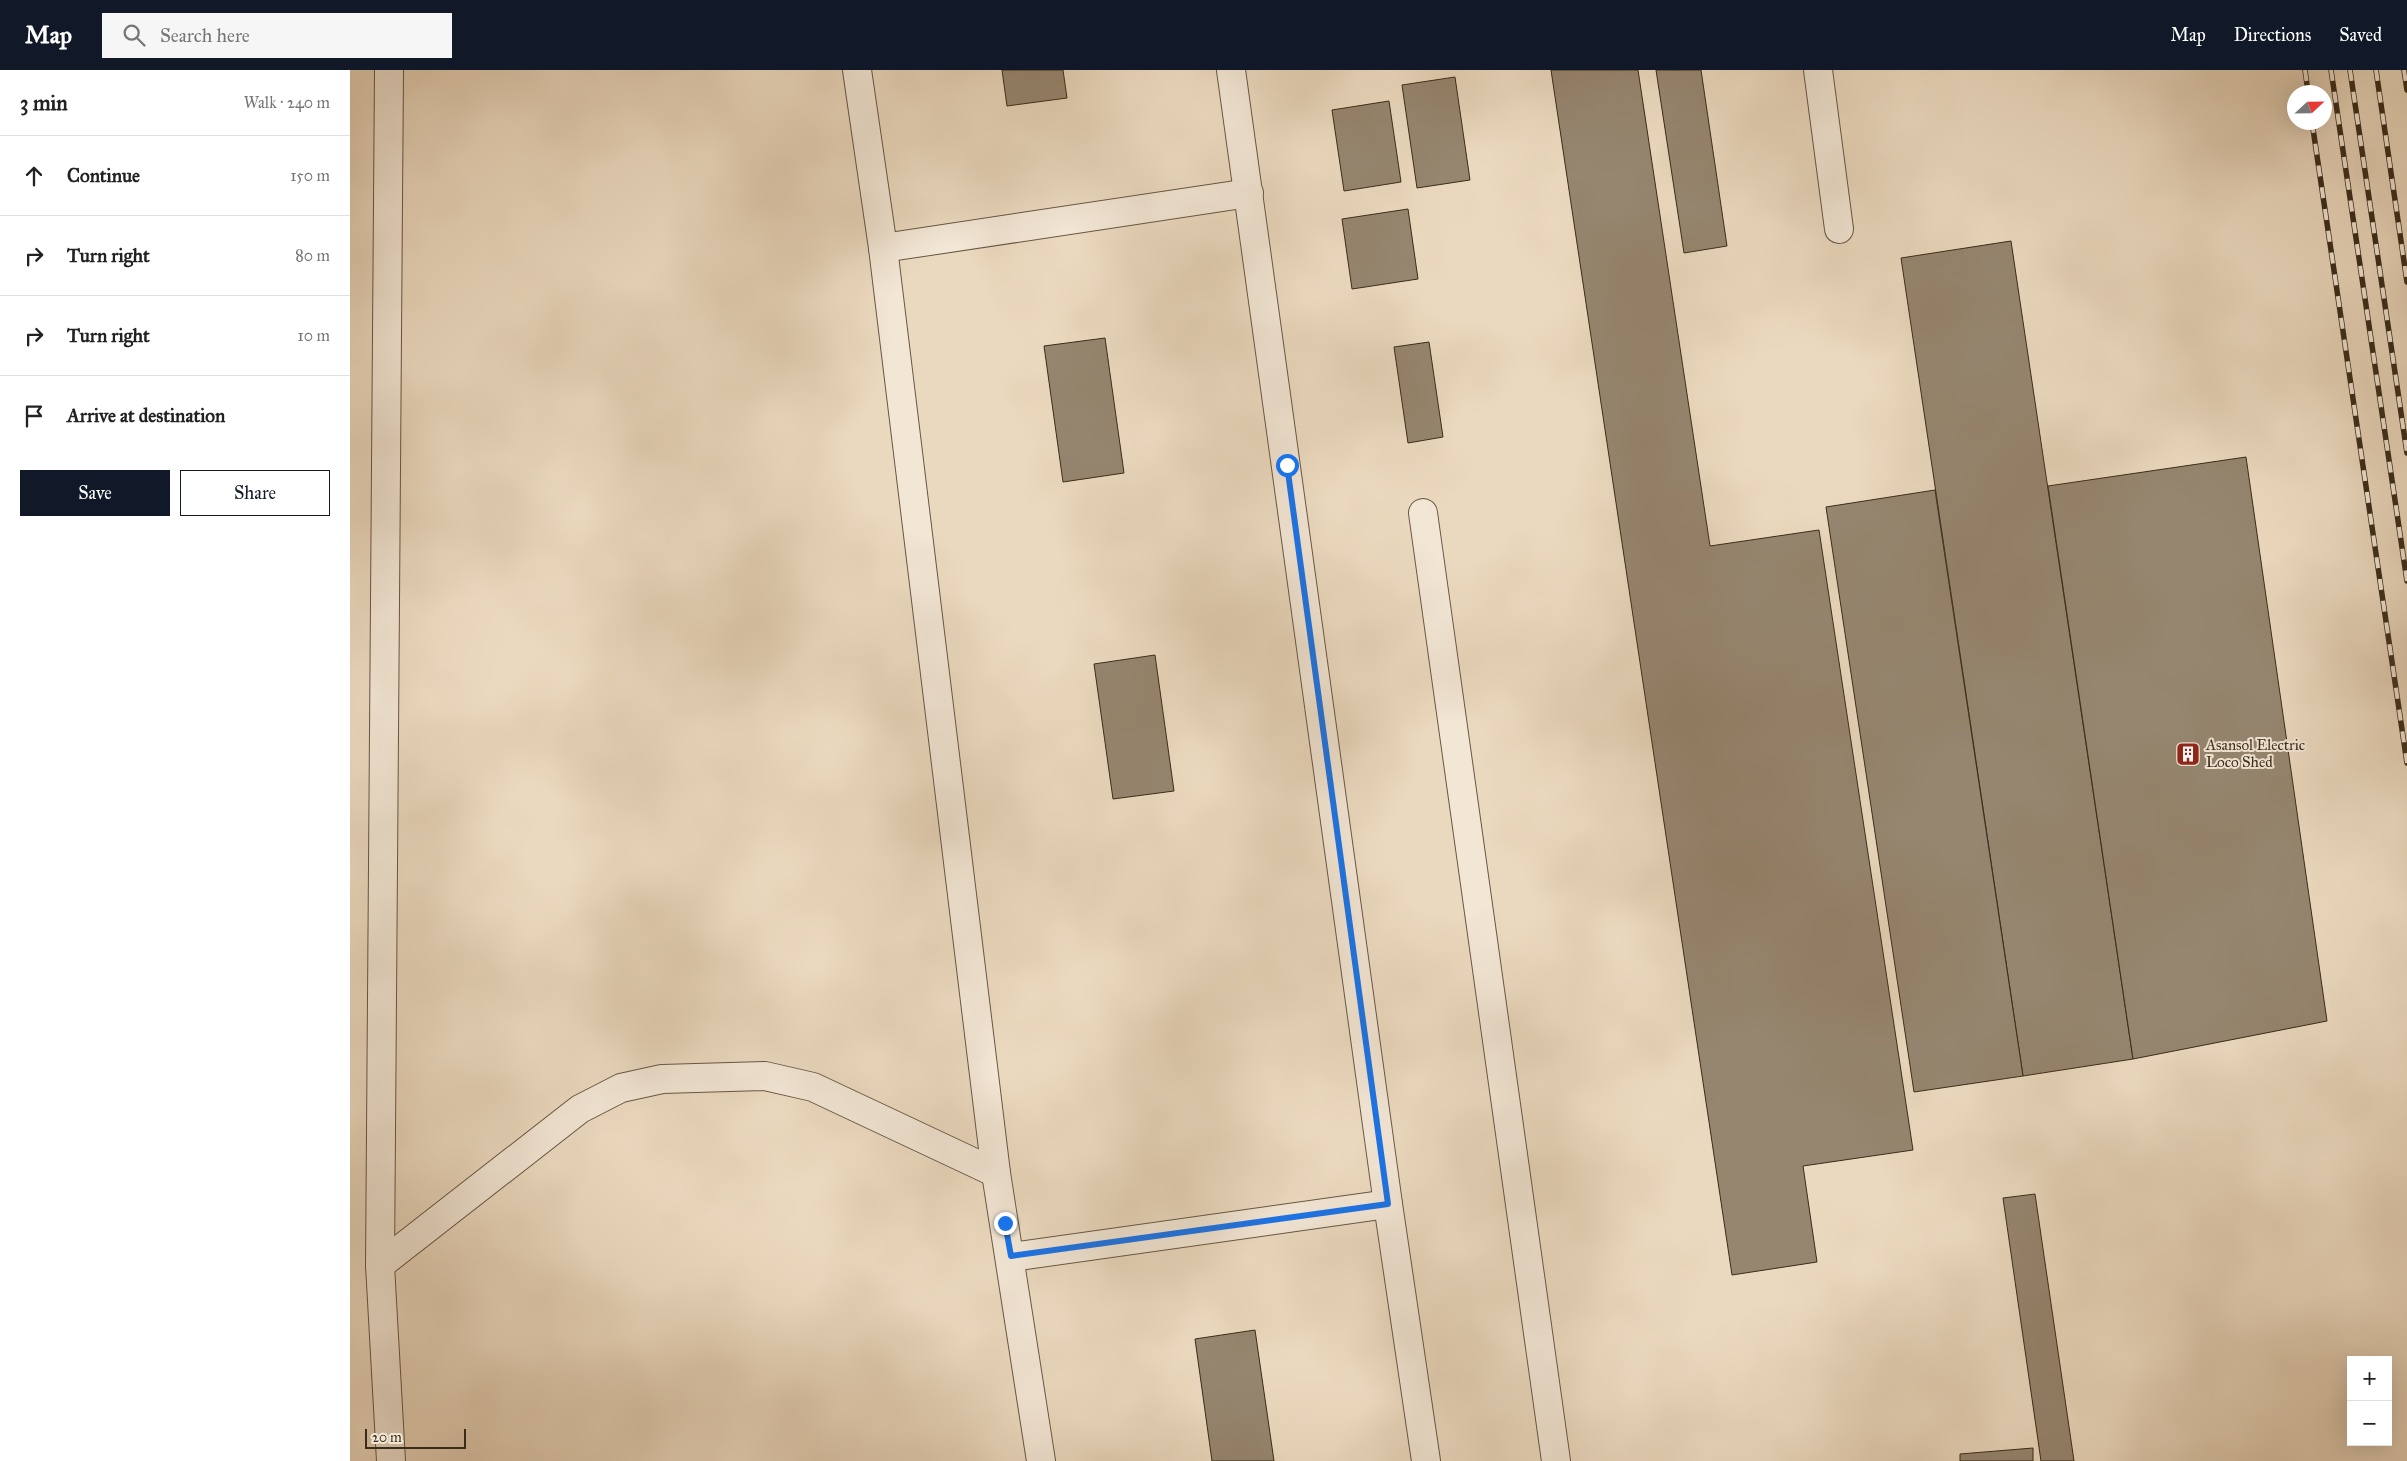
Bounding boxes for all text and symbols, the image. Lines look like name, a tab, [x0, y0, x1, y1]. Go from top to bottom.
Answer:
search box	[102, 13, 452, 58]
text: Map	[25, 20, 72, 50]
icon: search	[120, 21, 148, 49]
text: Search here	[160, 24, 250, 47]
text: Map	[2170, 24, 2206, 46]
text: Directions	[2234, 24, 2311, 46]
text: Saved	[2339, 24, 2382, 46]
north arrow	[2287, 85, 2332, 130]
text: 3 min	[20, 90, 68, 116]
text: Walk · 240 m	[244, 93, 330, 112]
icon: ahead	[20, 162, 48, 190]
text: Continue	[67, 164, 140, 187]
text: 150 m	[290, 166, 330, 185]
icon: right	[20, 242, 48, 270]
text: Turn right	[67, 244, 150, 267]
text: 80 m	[295, 246, 330, 265]
icon: right	[20, 322, 48, 350]
text: Turn right	[67, 324, 150, 347]
text: 10 m	[298, 326, 330, 345]
icon: arrive	[20, 402, 48, 430]
text: Arrive at destination	[67, 404, 225, 427]
route start	[1276, 454, 1299, 477]
button: Save	[20, 470, 170, 516]
button: Share	[180, 470, 330, 516]
place label: Asansol Electric Loco Shed	[2205, 736, 2305, 771]
building icon: Asansol Electric Loco Shed	[2175, 741, 2201, 767]
route end	[994, 1212, 1017, 1235]
map controls	[2347, 1356, 2392, 1446]
button: +	[2347, 1356, 2392, 1401]
button: −	[2347, 1401, 2392, 1446]
scale bar	[365, 1426, 466, 1449]
text: 20 m	[372, 1429, 402, 1446]

